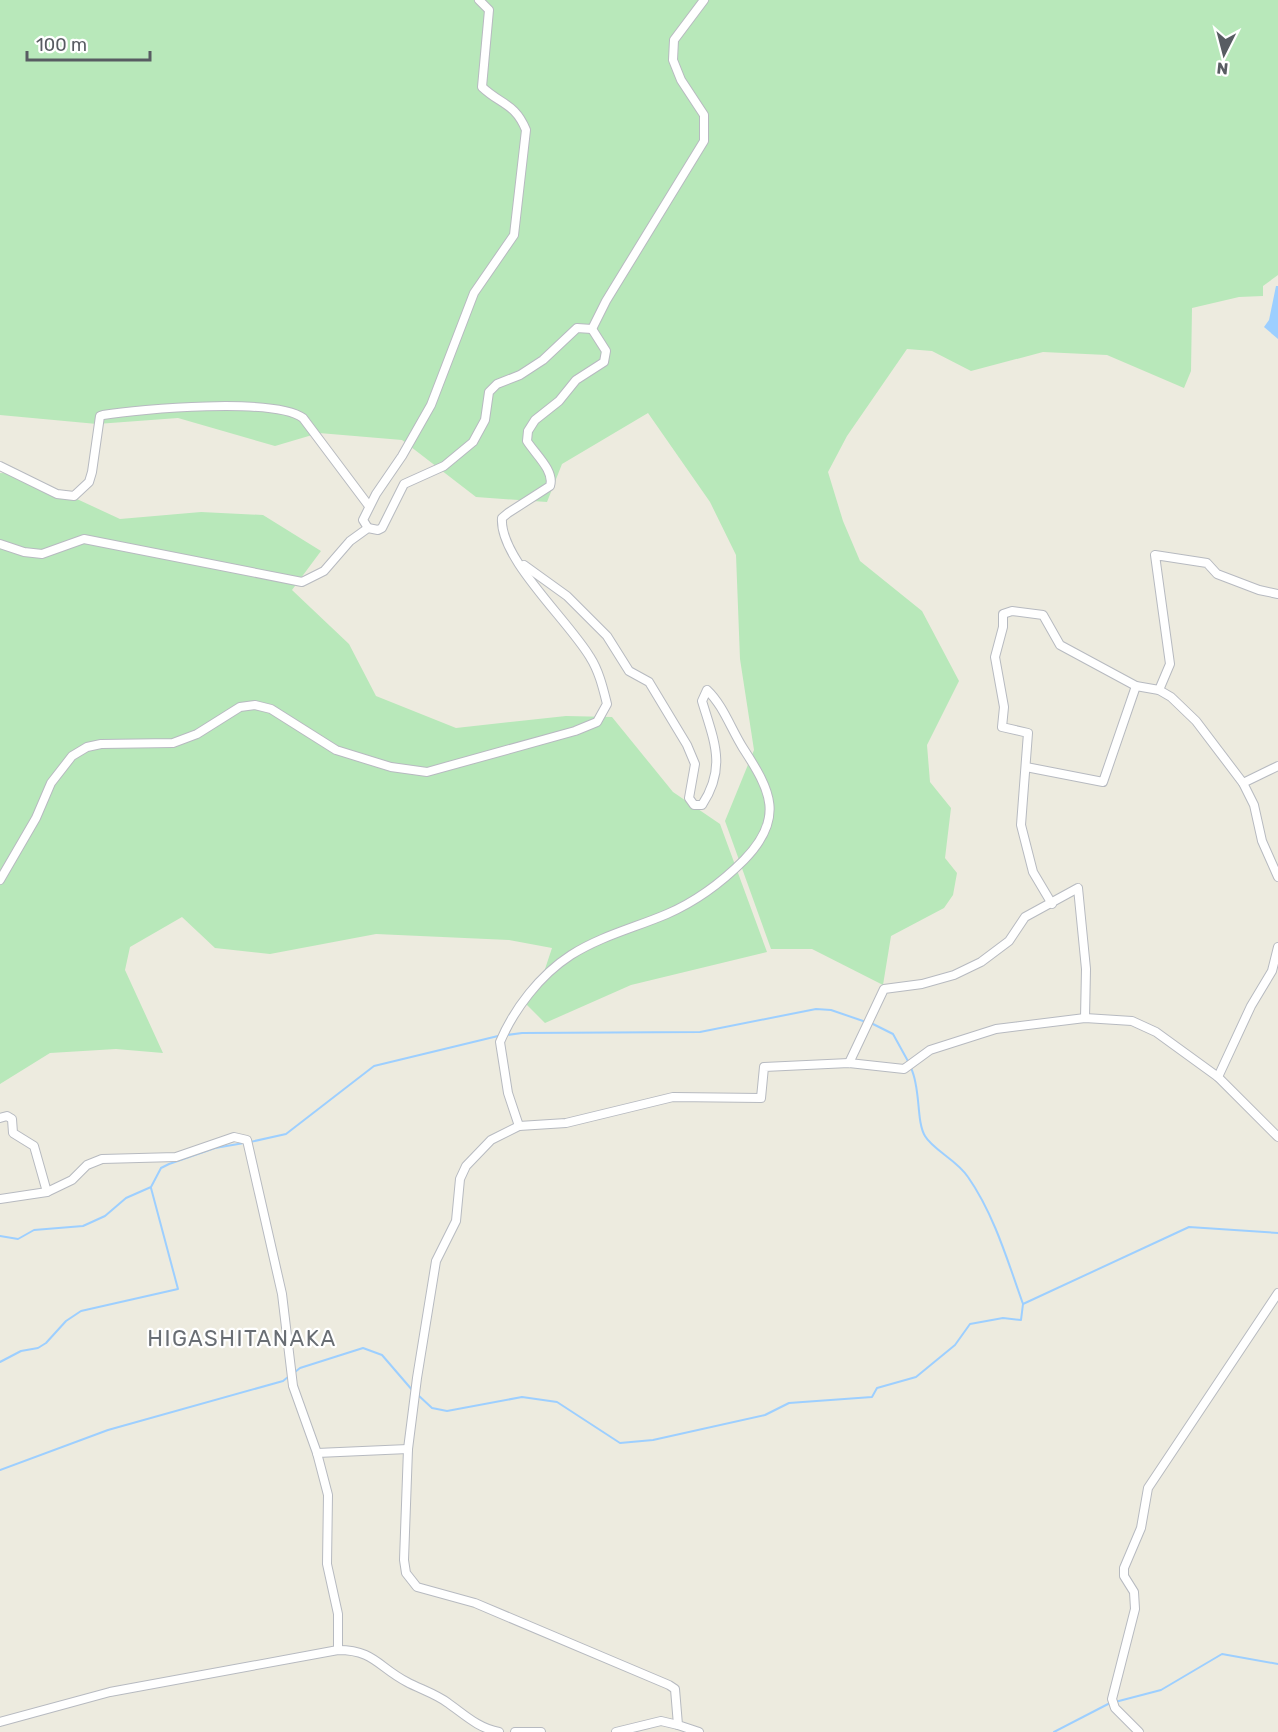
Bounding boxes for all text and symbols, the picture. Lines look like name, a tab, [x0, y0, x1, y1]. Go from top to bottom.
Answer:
scale bar	[27, 24, 150, 62]
north arrow	[1194, 24, 1254, 84]
text: 100 m	[36, 34, 87, 56]
text: N	[1216, 58, 1229, 78]
district label: HIGASHITANAKA	[147, 1325, 337, 1352]

